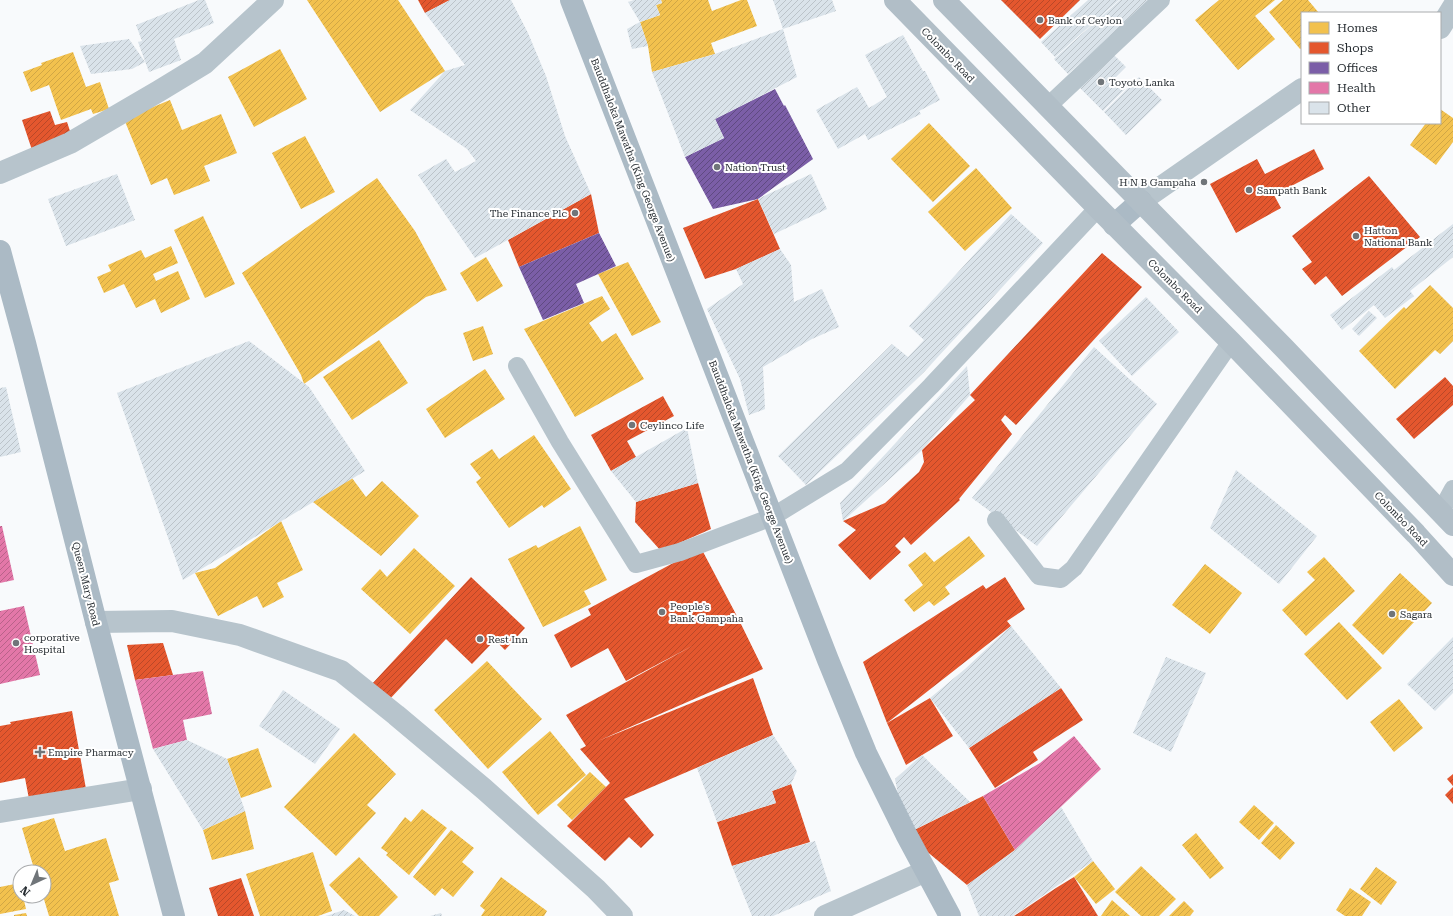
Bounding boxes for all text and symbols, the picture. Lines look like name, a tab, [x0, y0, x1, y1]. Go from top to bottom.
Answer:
legend	[1301, 12, 1441, 124]
marker: Bank of Ceylon	[1035, 15, 1045, 25]
place label: Bank of Ceylon	[1048, 15, 1122, 26]
text: Homes	[1337, 21, 1378, 35]
street label: Colombo Road	[919, 26, 977, 85]
text: Shops	[1337, 41, 1373, 55]
street label: Bauddhaloka Mawatha (King George Avenue)	[589, 57, 677, 263]
text: Offices	[1337, 61, 1378, 75]
marker: Toyoto Lanka	[1096, 77, 1106, 87]
place label: Toyoto Lanka	[1109, 77, 1175, 88]
text: Health	[1337, 81, 1376, 95]
text: Other	[1337, 101, 1370, 115]
marker: Nation Trust	[712, 162, 722, 172]
place label: Nation Trust	[725, 162, 786, 173]
place label: H N B Gampaha	[1119, 177, 1197, 188]
marker: H N B Gampaha	[1199, 177, 1209, 187]
marker: Sampath Bank	[1244, 185, 1254, 195]
place label: Sampath Bank	[1257, 185, 1328, 196]
place label: The Finance Plc	[490, 208, 567, 219]
marker: The Finance Plc	[570, 208, 580, 218]
place label: Hatton National Bank	[1364, 225, 1433, 248]
marker: Hatton National Bank	[1351, 231, 1361, 241]
street label: Colombo Road	[1146, 257, 1204, 315]
street label: Bauddhaloka Mawatha (King George Avenue)	[707, 359, 795, 565]
marker: Ceylinco Life	[627, 420, 637, 430]
place label: Ceylinco Life	[640, 420, 705, 431]
street label: Colombo Road	[1372, 490, 1430, 549]
street label: Queen Mary Road	[70, 541, 102, 628]
place label: People's Bank Gampaha	[670, 601, 744, 624]
marker: People's Bank Gampaha	[657, 607, 667, 617]
marker: Sagara	[1387, 609, 1397, 619]
place label: Sagara	[1400, 609, 1433, 620]
place label: corporative Hospital	[24, 632, 80, 655]
marker: Rest Inn	[475, 634, 485, 644]
place label: Rest Inn	[488, 634, 529, 645]
marker: corporative Hospital	[11, 638, 21, 648]
marker: Empire Pharmacy	[35, 747, 45, 757]
place label: Empire Pharmacy	[48, 747, 134, 758]
north arrow	[12, 864, 52, 904]
text: N	[17, 883, 33, 898]

